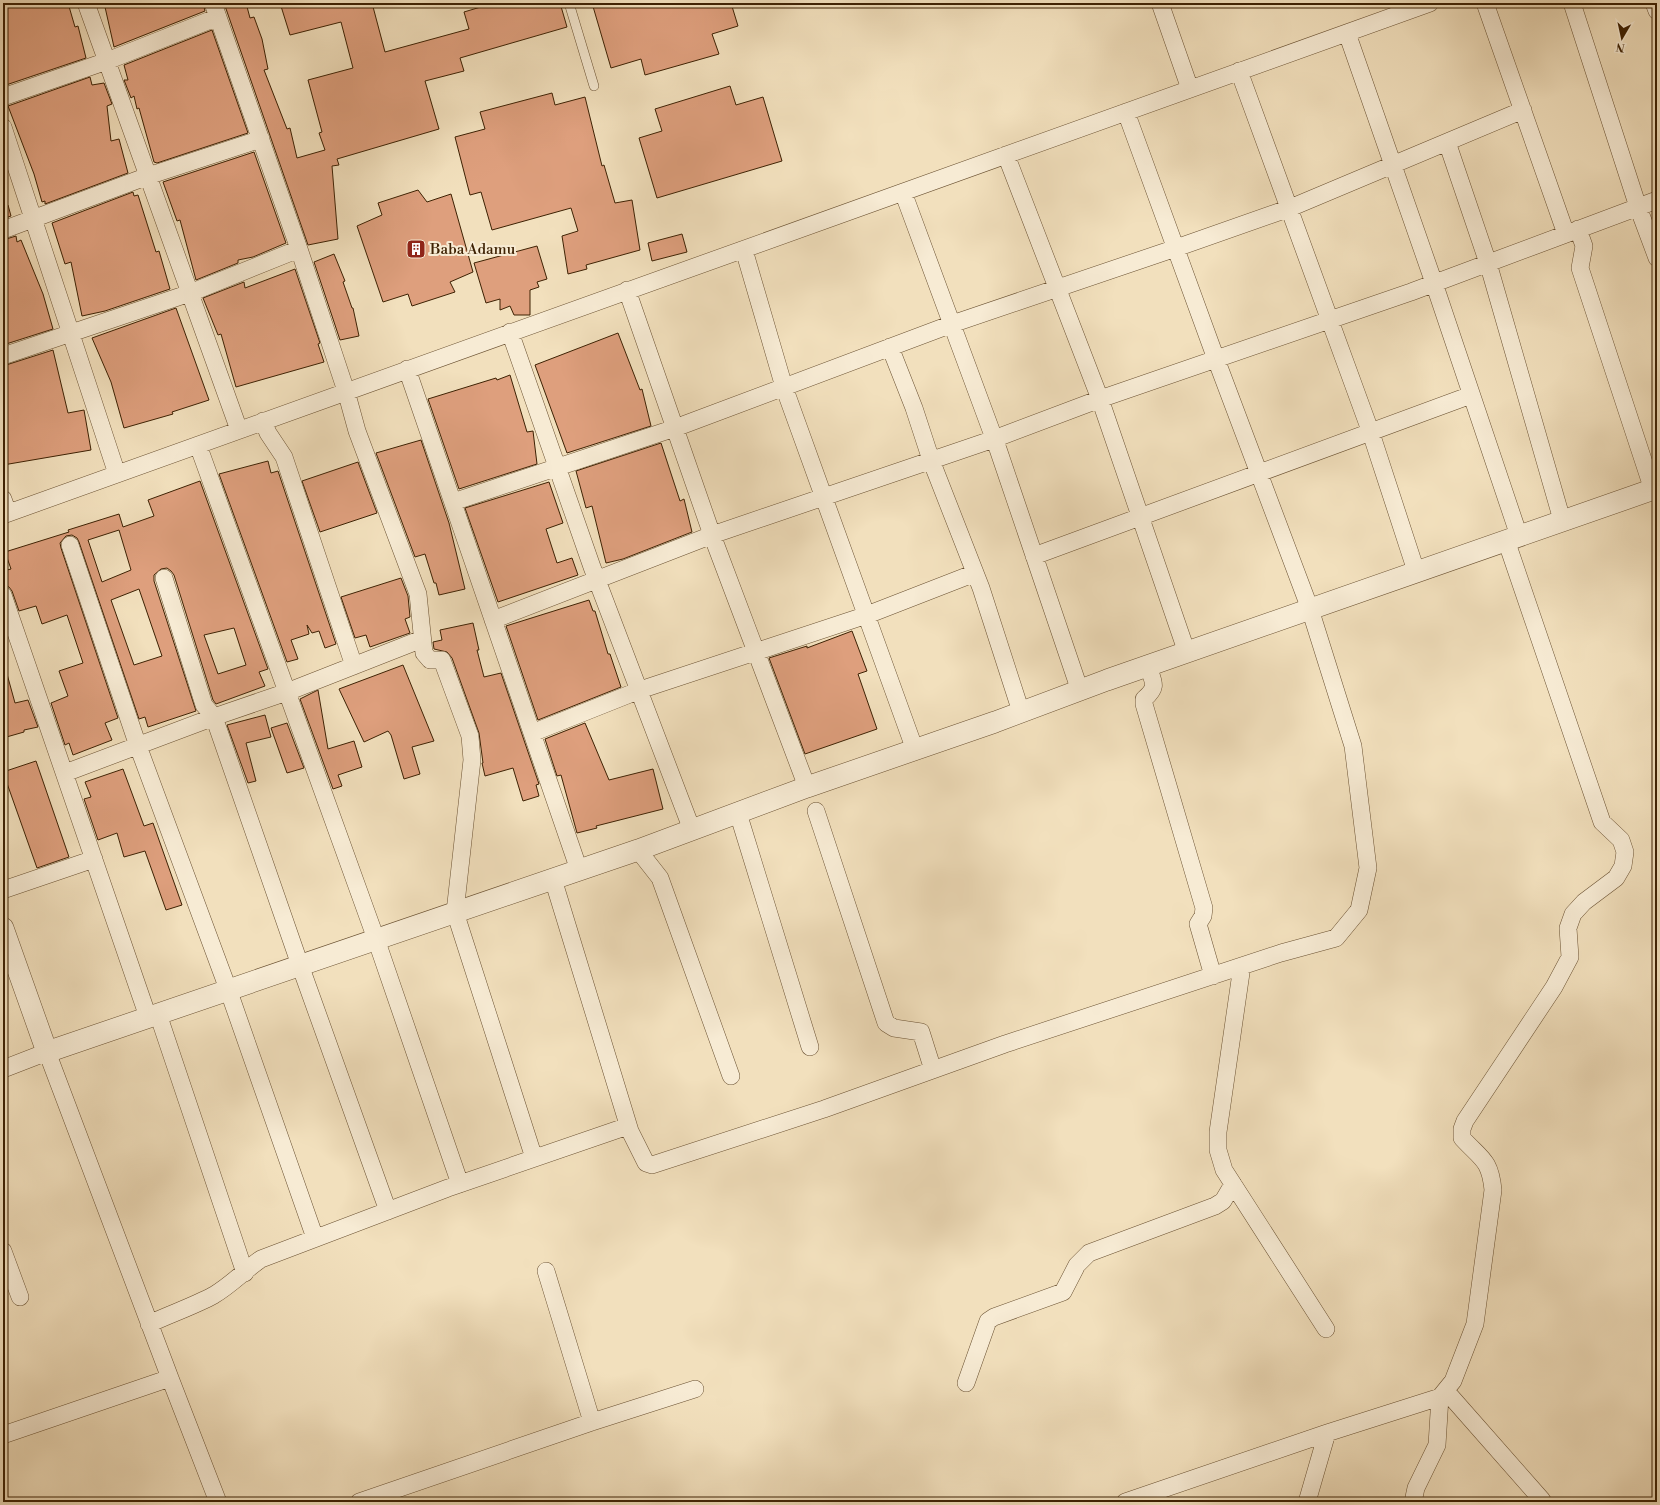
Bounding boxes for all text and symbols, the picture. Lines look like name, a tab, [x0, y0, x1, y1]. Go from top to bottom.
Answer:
north arrow	[1602, 18, 1642, 58]
text: N	[1615, 39, 1626, 54]
building icon: Baba Adamu	[405, 238, 427, 260]
place label: Baba Adamu	[429, 240, 516, 259]

